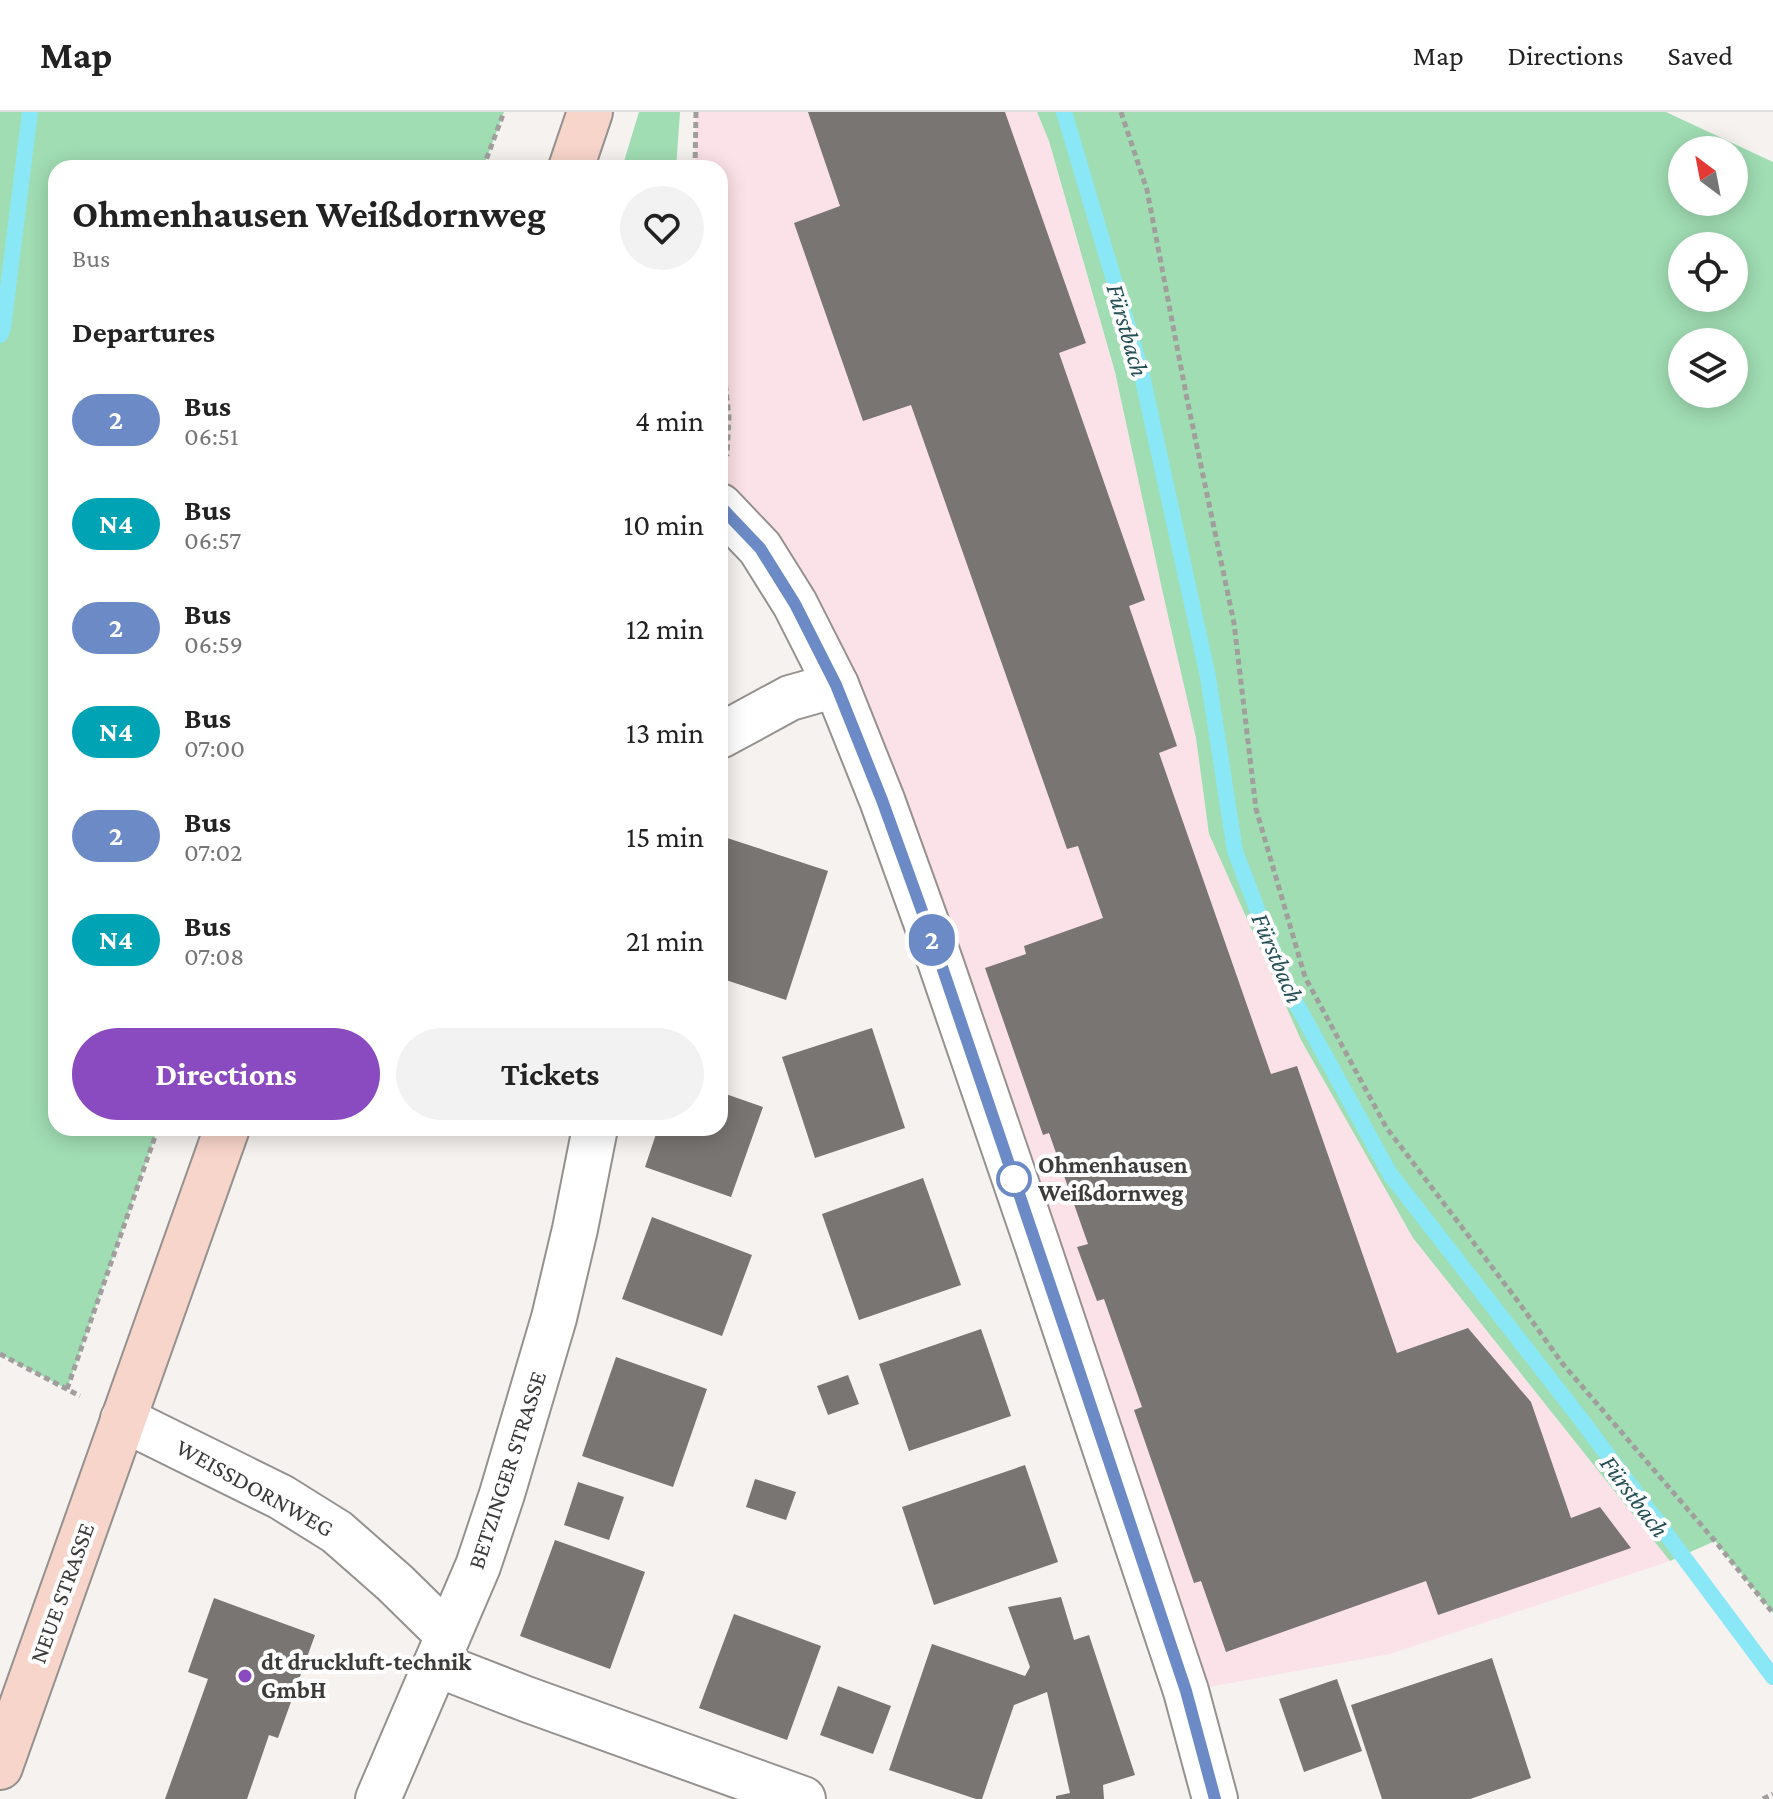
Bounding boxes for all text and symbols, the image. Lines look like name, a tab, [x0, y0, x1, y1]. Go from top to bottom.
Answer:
text: Map	[40, 34, 113, 76]
text: Map	[1413, 40, 1464, 71]
text: Directions	[1508, 40, 1623, 71]
text: Saved	[1667, 40, 1733, 71]
north arrow	[1668, 136, 1748, 216]
map controls	[1668, 136, 1748, 408]
button: heart	[620, 186, 704, 270]
text: Ohmenhausen Weißdornweg	[72, 193, 546, 235]
button: locate	[1668, 232, 1748, 312]
text: Bus	[72, 244, 110, 273]
water label: Fürstbach	[1100, 280, 1155, 380]
text: Departures	[72, 315, 215, 348]
button: layers	[1668, 328, 1748, 408]
text: Bus	[184, 389, 231, 422]
text: 2	[109, 404, 123, 435]
text: 4 min	[635, 404, 704, 437]
text: 06:51	[184, 422, 239, 451]
text: Bus	[184, 493, 231, 526]
text: N4	[99, 508, 133, 539]
text: 10 min	[623, 508, 704, 541]
text: 06:57	[184, 526, 241, 555]
text: Bus	[184, 597, 231, 630]
text: 2	[109, 612, 123, 643]
text: 12 min	[626, 612, 704, 645]
text: 06:59	[184, 630, 243, 659]
text: Bus	[184, 701, 231, 734]
text: N4	[99, 716, 133, 747]
text: 13 min	[626, 716, 704, 749]
text: 07:00	[184, 734, 245, 763]
text: Bus	[184, 805, 231, 838]
text: 2	[109, 820, 123, 851]
text: 15 min	[626, 820, 704, 853]
text: 07:02	[184, 838, 242, 867]
text: Bus	[184, 909, 231, 942]
water label: Fürstbach	[1246, 909, 1310, 1008]
line badge: 2	[906, 914, 958, 966]
text: N4	[99, 924, 133, 955]
text: 21 min	[626, 924, 704, 957]
text: 2	[925, 924, 939, 955]
text: 07:08	[184, 942, 244, 971]
button: Directions	[72, 1028, 380, 1120]
button: Tickets	[396, 1028, 704, 1120]
place label: Ohmenhausen Weißdornweg	[1037, 1151, 1188, 1206]
marker: Ohmenhausen Weißdornweg	[997, 1162, 1031, 1196]
street label: BETZINGER STRASSE	[462, 1367, 551, 1572]
street label: WEISSDORNWEG	[172, 1433, 339, 1542]
water label: Fürstbach	[1594, 1449, 1675, 1543]
street label: NEUE STRASSE	[24, 1519, 99, 1667]
place label: dt druckluft-technik GmbH	[261, 1648, 472, 1703]
marker: dt druckluft-technik GmbH	[236, 1667, 254, 1685]

